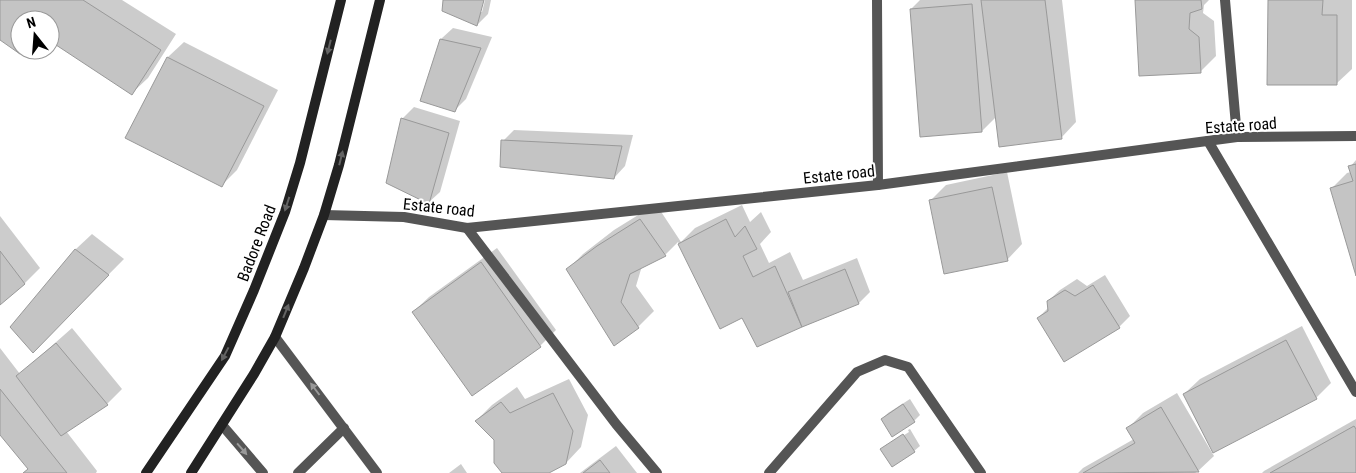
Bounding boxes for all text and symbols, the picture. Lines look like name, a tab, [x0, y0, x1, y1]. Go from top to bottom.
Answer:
north arrow	[10, 10, 60, 60]
text: N	[25, 14, 38, 31]
one-way arrow	[325, 40, 333, 55]
street label: Estate road	[1205, 114, 1278, 137]
one-way arrow	[337, 150, 345, 165]
street label: Estate road	[802, 161, 876, 188]
street label: Estate road	[402, 194, 476, 221]
one-way arrow	[283, 197, 291, 212]
street label: Badore Road	[233, 202, 280, 284]
one-way arrow	[282, 303, 290, 318]
one-way arrow	[221, 347, 229, 362]
one-way arrow	[309, 383, 320, 396]
one-way arrow	[237, 443, 248, 456]

